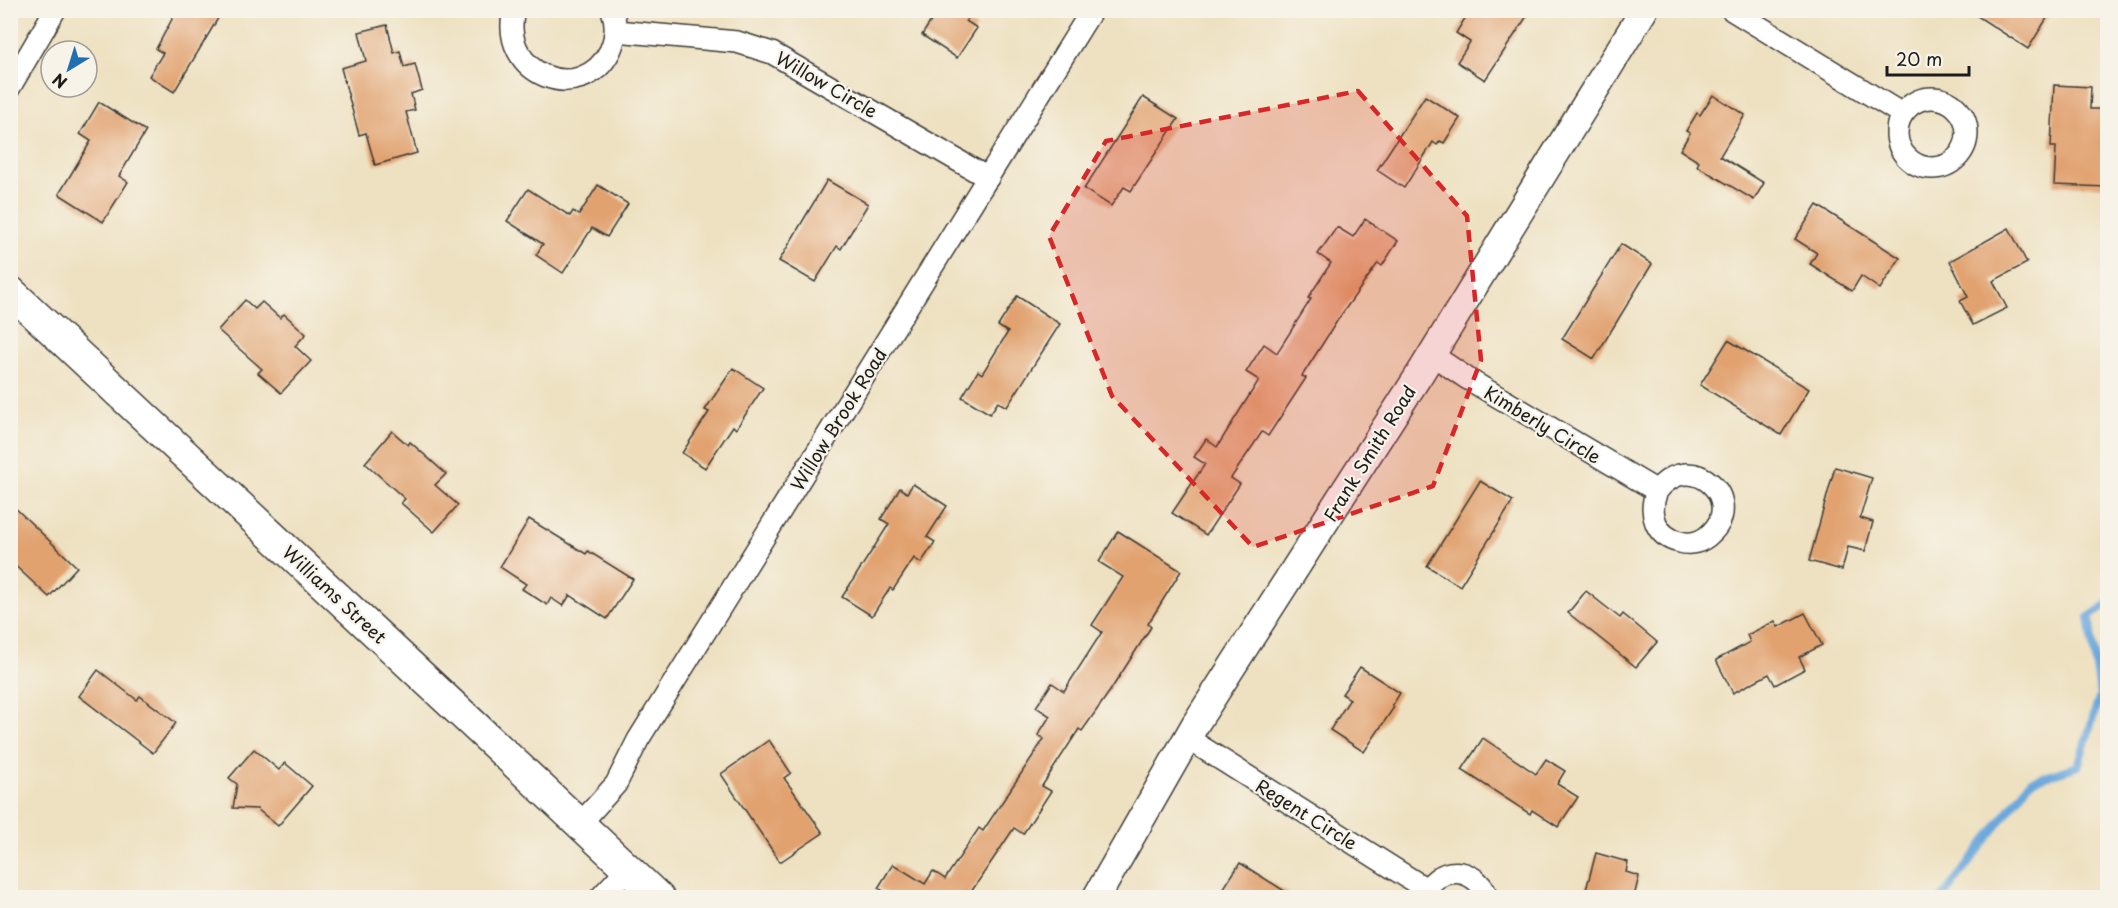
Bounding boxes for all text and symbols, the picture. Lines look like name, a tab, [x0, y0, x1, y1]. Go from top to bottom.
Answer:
north arrow	[39, 39, 99, 99]
scale bar	[1887, 39, 1970, 77]
street label: Willow Circle	[771, 44, 883, 124]
text: 20 m	[1896, 45, 1942, 72]
text: N	[47, 68, 72, 95]
street label: Willow Brook Road	[783, 342, 893, 496]
street label: Kimberly Circle	[1480, 378, 1606, 470]
street label: Frank Smith Road	[1316, 380, 1422, 526]
street label: Williams Street	[277, 539, 393, 649]
street label: Regent Circle	[1251, 772, 1363, 856]

